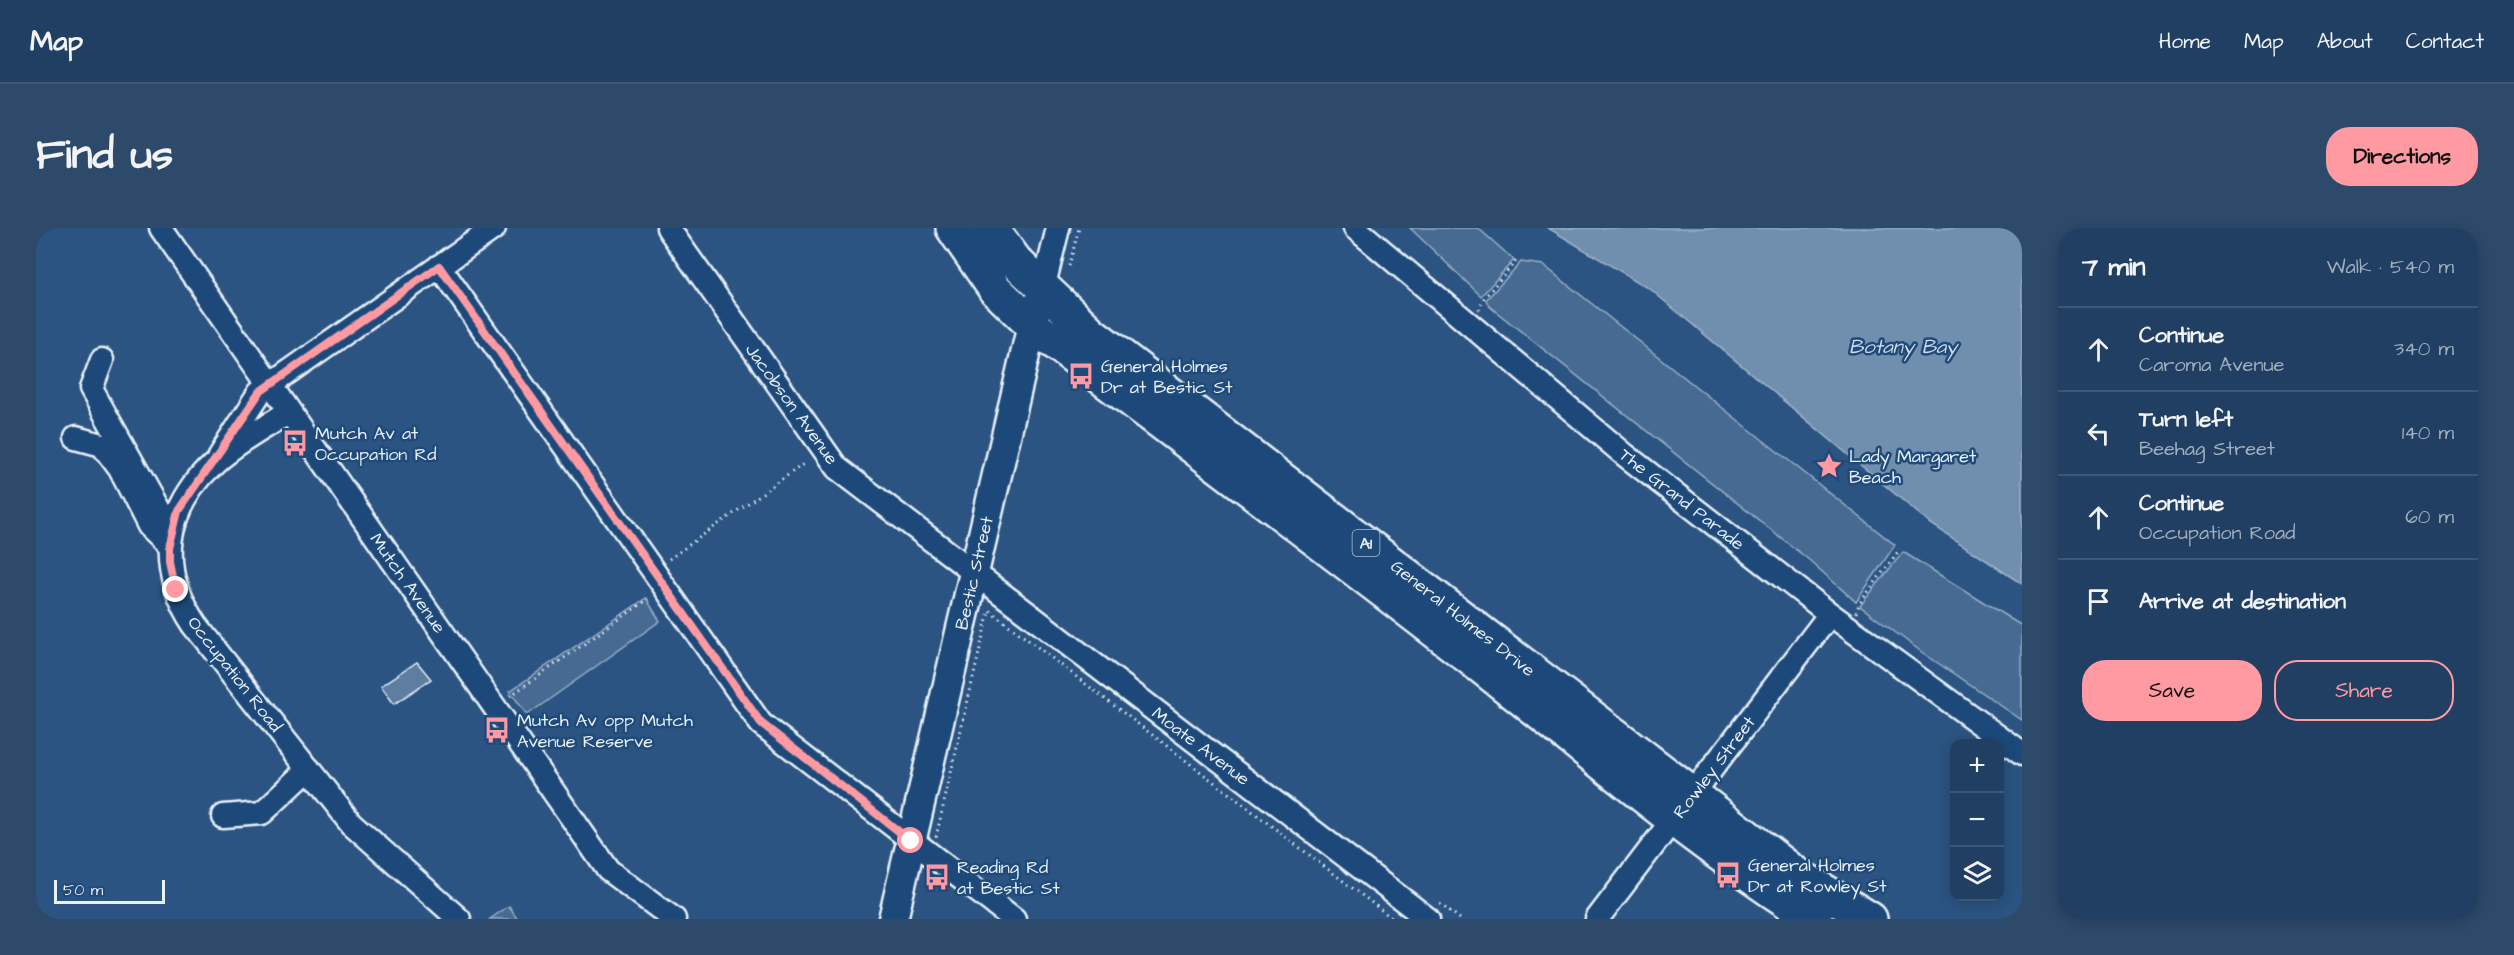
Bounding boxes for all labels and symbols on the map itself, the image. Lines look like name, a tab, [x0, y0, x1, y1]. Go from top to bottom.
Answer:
water label: Botany Bay	[1849, 333, 1959, 362]
street label: Jacobson Avenue	[739, 339, 844, 470]
place label: General Holmes Dr at Bestic St	[1101, 354, 1233, 400]
bus stop icon: General Holmes Dr at Bestic St	[1066, 361, 1096, 391]
place label: Mutch Av at Occupation Rd	[315, 421, 437, 467]
bus stop icon: Mutch Av at Occupation Rd	[280, 428, 310, 458]
street label: The Grand Parade	[1614, 443, 1750, 556]
place label: Lady Margaret Beach	[1849, 444, 1977, 490]
place icon: Lady Margaret Beach	[1814, 451, 1844, 481]
street label: Bestic Street	[949, 513, 1000, 632]
street label: Mutch Avenue	[364, 528, 452, 639]
road number: A1	[1352, 530, 1380, 556]
street label: General Holmes Drive	[1385, 554, 1540, 683]
route end	[162, 576, 188, 602]
street label: Occupation Road	[181, 611, 288, 737]
street label: Moate Avenue	[1146, 701, 1255, 792]
place label: Mutch Av opp Mutch Avenue Reserve	[517, 708, 693, 754]
street label: Rowley Street	[1667, 710, 1763, 824]
bus stop icon: Mutch Av opp Mutch Avenue Reserve	[482, 715, 512, 745]
route start	[897, 827, 923, 853]
place label: General Holmes Dr at Rowley St	[1748, 853, 1887, 900]
place label: Reading Rd at Bestic St	[957, 855, 1060, 901]
bus stop icon: General Holmes Dr at Rowley St	[1713, 860, 1743, 890]
bus stop icon: Reading Rd at Bestic St	[922, 862, 952, 892]
scale bar	[54, 877, 165, 904]

